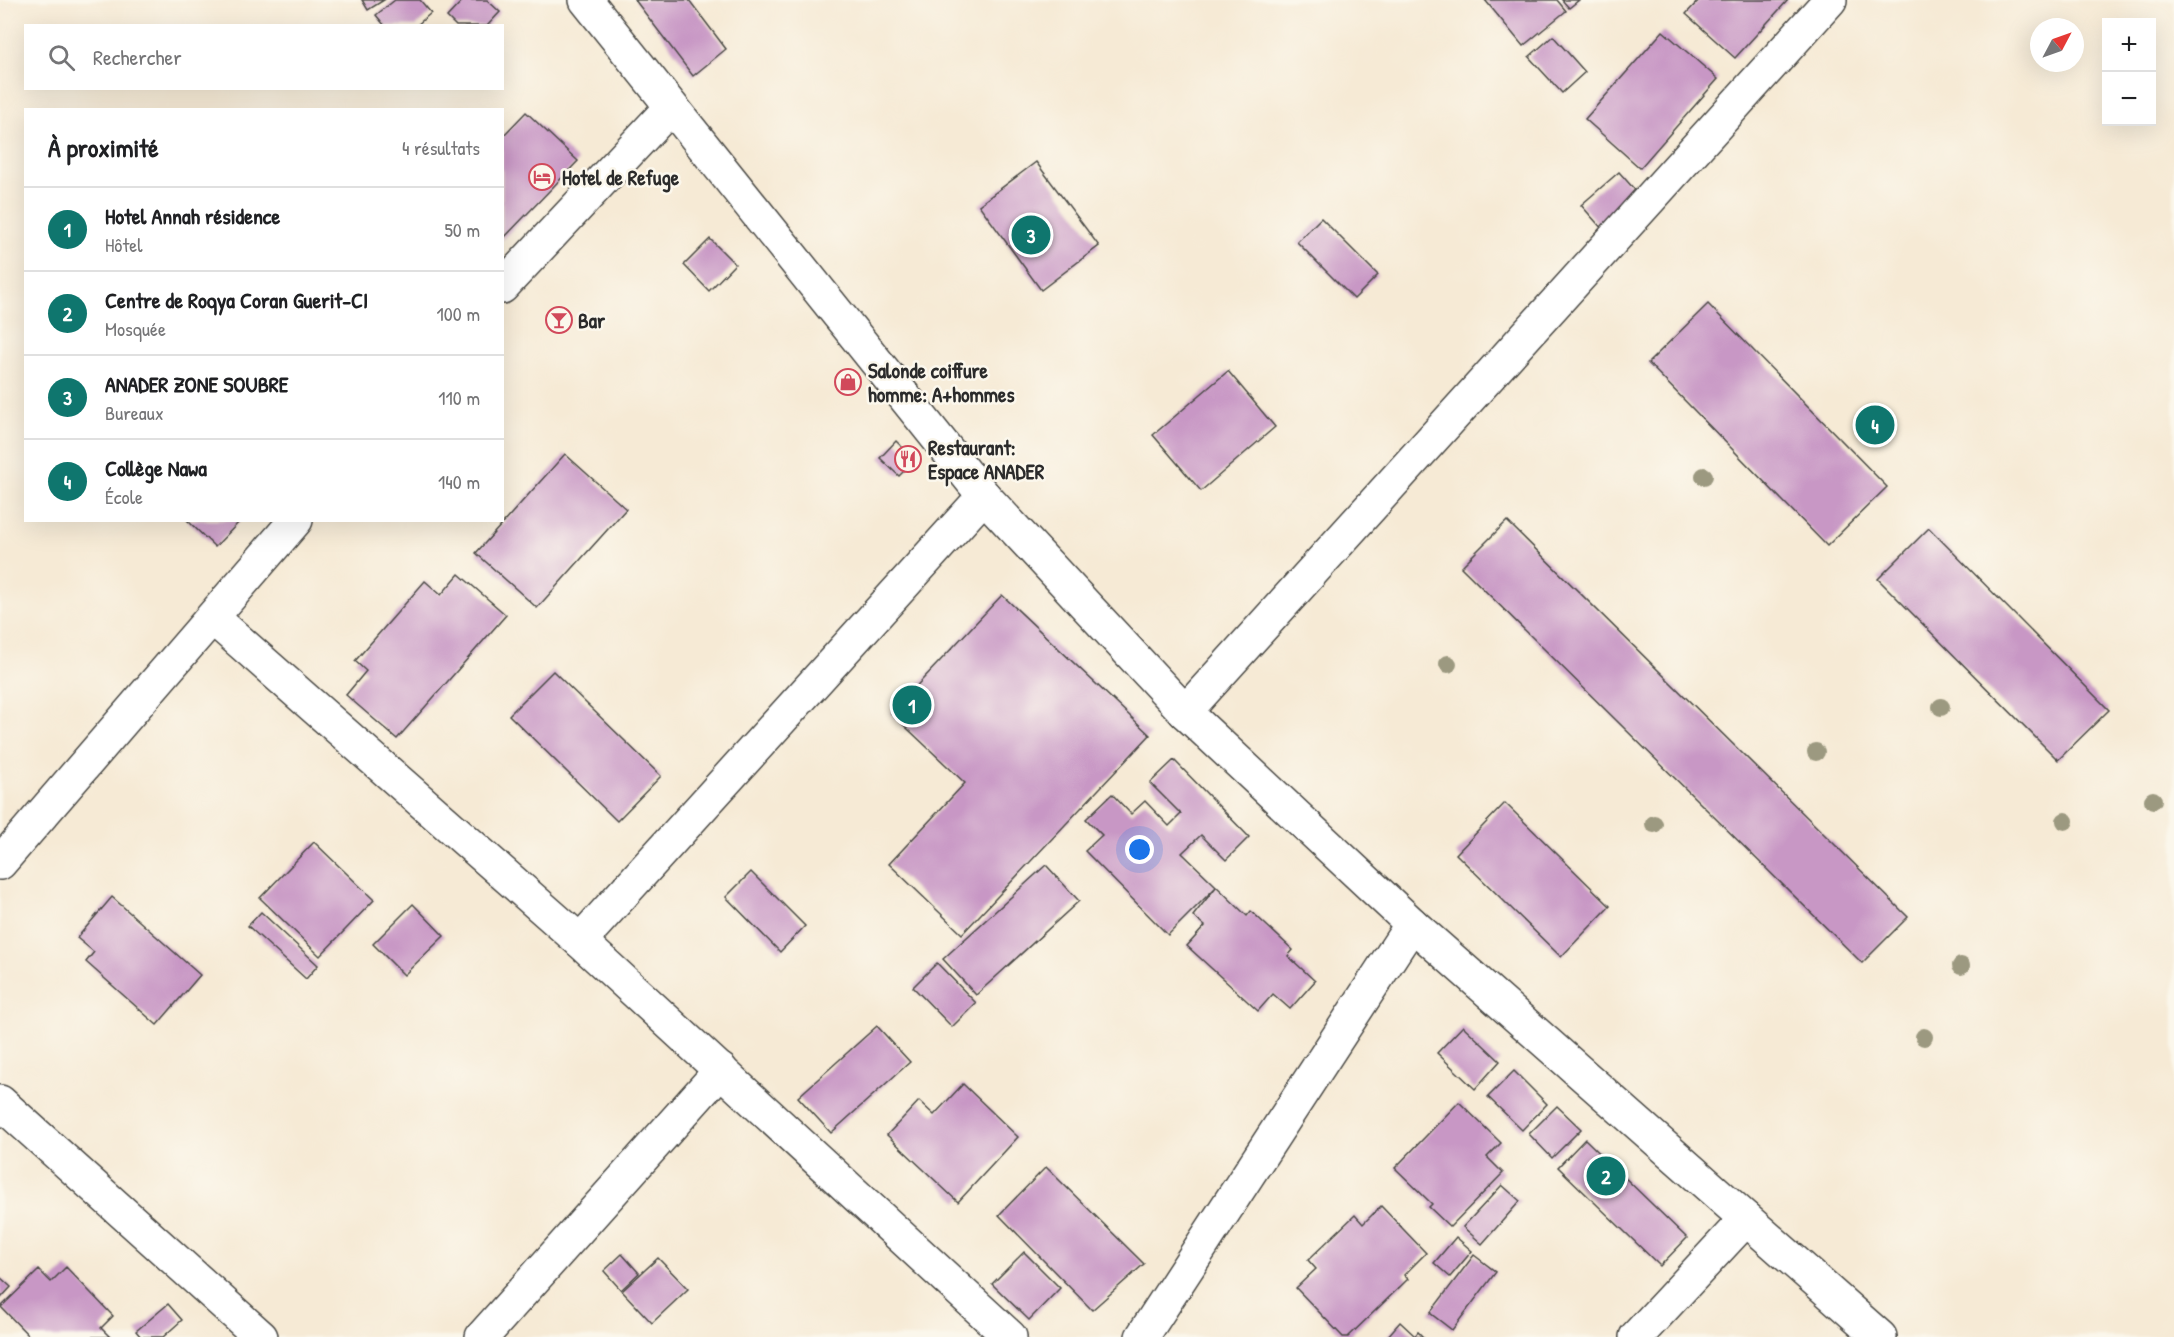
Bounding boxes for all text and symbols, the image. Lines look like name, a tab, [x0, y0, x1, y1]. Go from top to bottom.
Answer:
north arrow	[2030, 18, 2084, 72]
map controls	[2102, 18, 2156, 126]
button: +	[2102, 18, 2156, 72]
search box	[24, 24, 504, 90]
icon: search	[45, 41, 78, 74]
text: Rechercher	[93, 42, 182, 72]
button: −	[2102, 72, 2156, 126]
text: À proximité	[48, 130, 159, 165]
text: 4 résultats	[402, 134, 480, 161]
hotel icon: Hotel de Refuge	[527, 162, 557, 192]
place label: Hotel de Refuge	[562, 163, 680, 193]
text: Hotel Annah résidence	[105, 201, 280, 231]
pin: 3	[1012, 212, 1050, 258]
text: 1	[64, 216, 71, 243]
text: 50 m	[444, 216, 480, 243]
text: Hôtel	[105, 231, 143, 258]
text: Centre de Roqya Coran Guerit-CI	[105, 285, 368, 315]
text: 2	[63, 300, 72, 327]
text: 100 m	[437, 300, 480, 327]
bar icon: Bar	[544, 305, 574, 335]
place label: Bar	[578, 306, 606, 335]
text: Mosquée	[105, 315, 166, 342]
place label: Salonde coiffure homme: A+hommes	[868, 356, 1015, 409]
shop icon: Salonde coiffure homme: A+hommes	[833, 367, 863, 397]
text: ANADER ZONE SOUBRE	[105, 369, 289, 399]
text: 3	[63, 384, 72, 411]
text: 110 m	[438, 384, 480, 411]
text: Bureaux	[105, 399, 164, 426]
pin: 4	[1856, 402, 1894, 448]
place label: Restaurant: Espace ANADER	[928, 433, 1045, 487]
restaurant icon: Restaurant: Espace ANADER	[893, 444, 923, 474]
text: Collège Nawa	[105, 453, 207, 483]
text: 4	[64, 468, 71, 495]
text: 140 m	[438, 468, 480, 495]
text: École	[105, 483, 143, 510]
pin: 1	[892, 682, 932, 728]
your location	[1125, 835, 1154, 864]
pin: 2	[1586, 1154, 1626, 1198]

